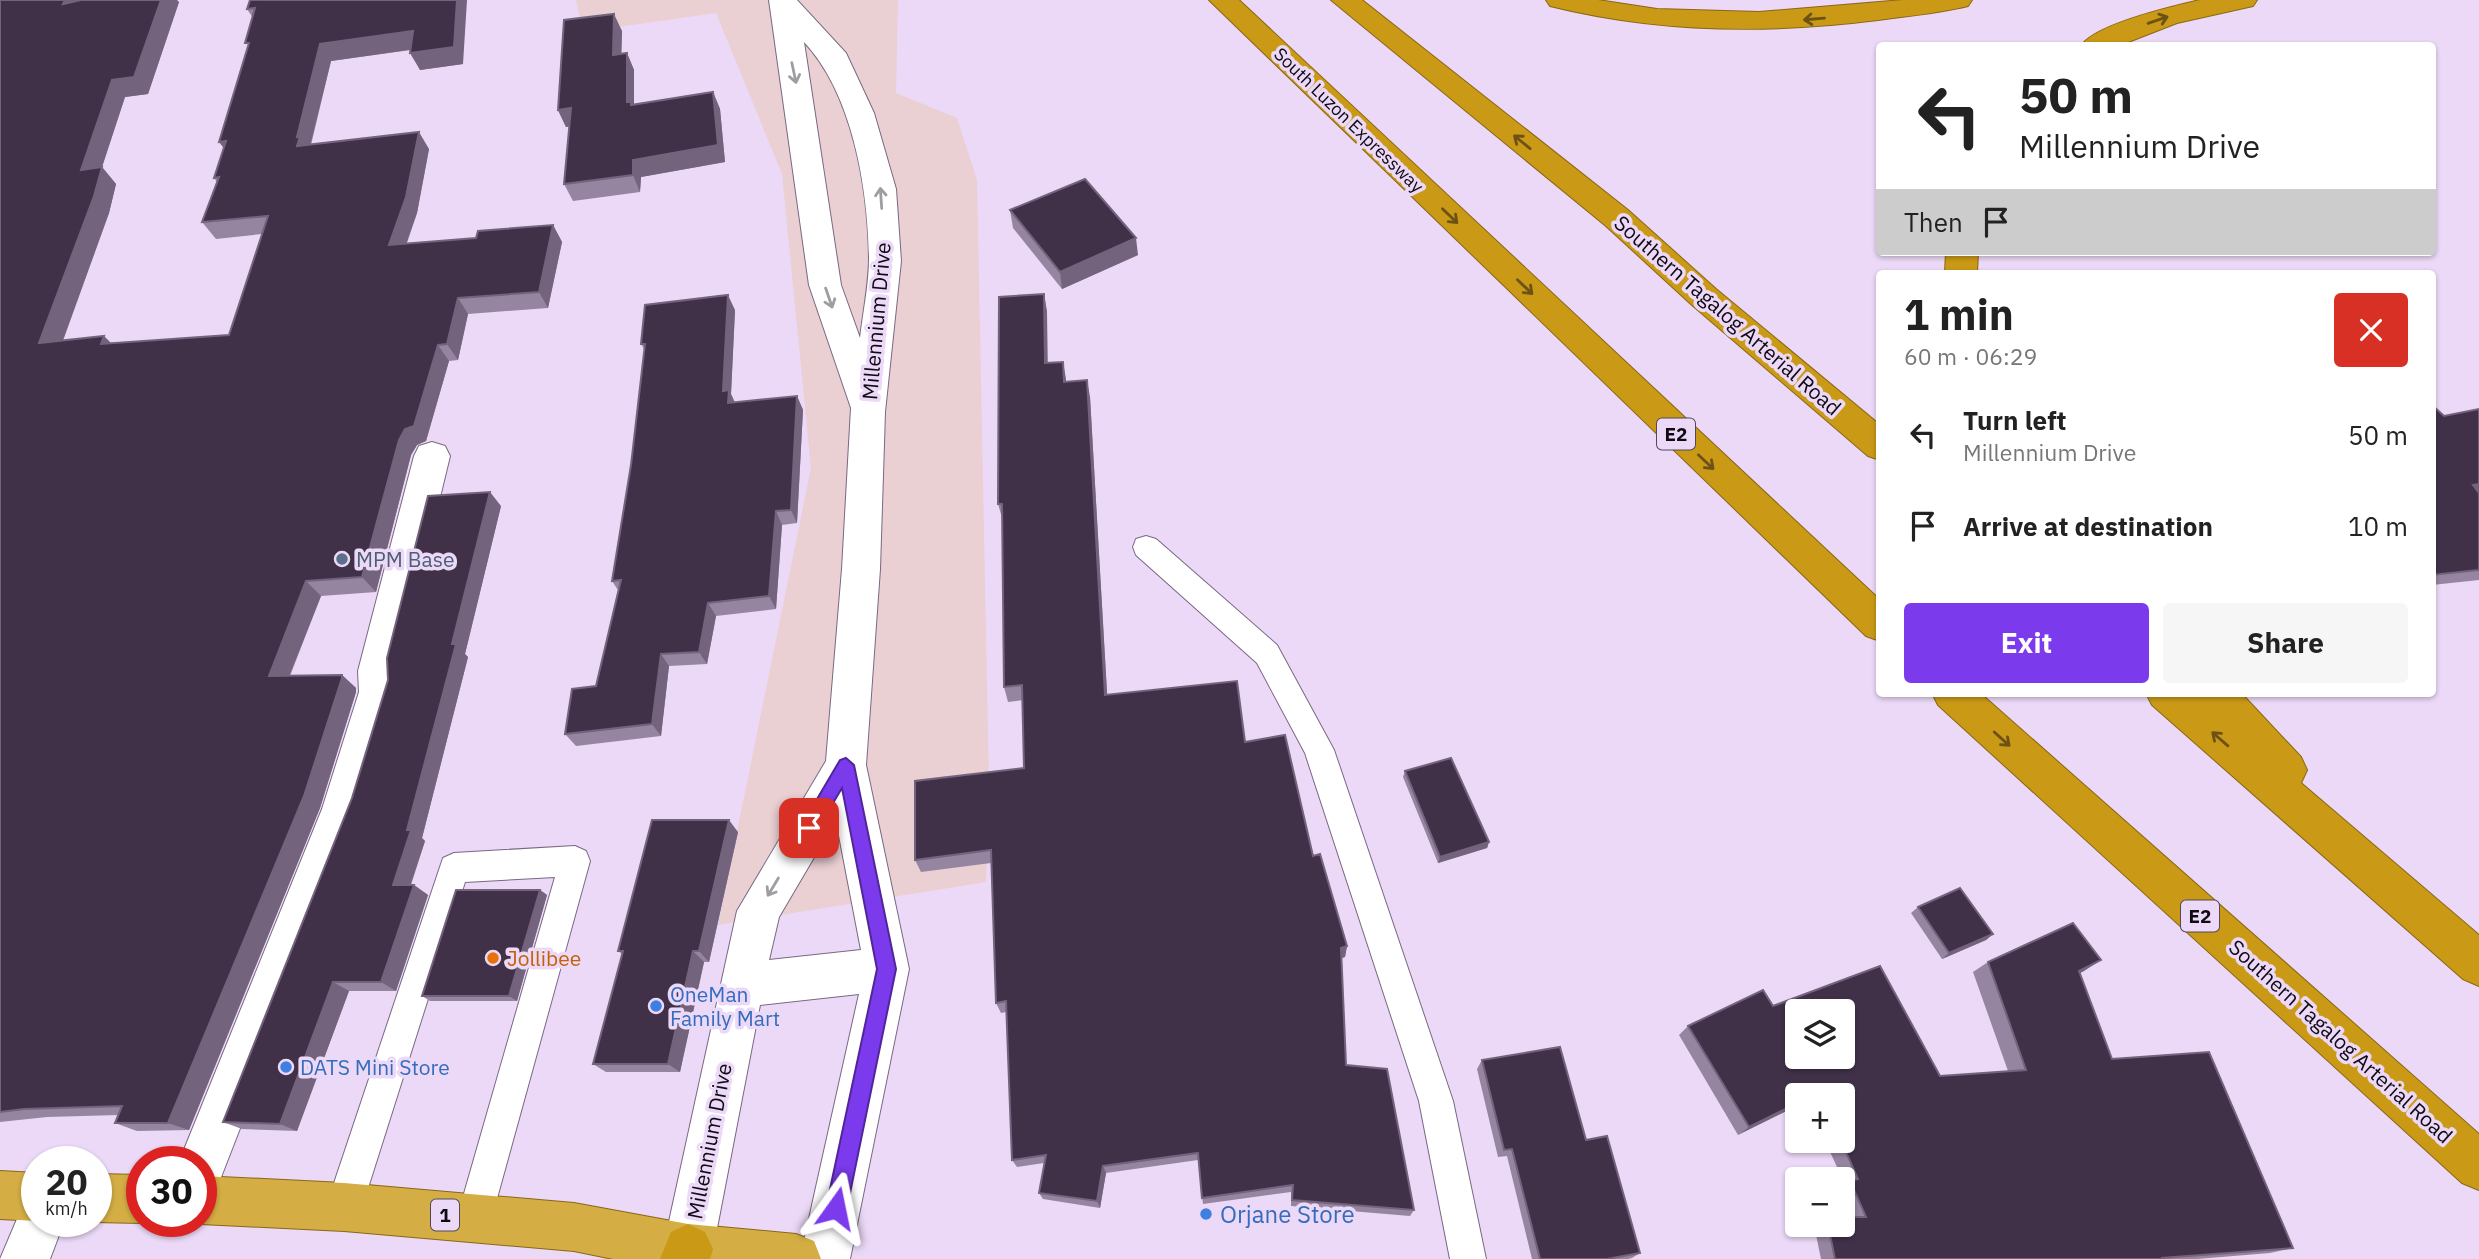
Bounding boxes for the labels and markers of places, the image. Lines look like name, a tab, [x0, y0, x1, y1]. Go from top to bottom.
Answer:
place label: MPM Base	[356, 545, 454, 573]
marker: MPM Base	[334, 551, 350, 567]
pin	[779, 798, 839, 858]
place label: Jollibee	[507, 944, 581, 972]
marker: Jollibee	[485, 950, 501, 966]
place label: OneMan Family Mart	[670, 980, 780, 1032]
marker: OneMan Family Mart	[648, 998, 664, 1014]
place label: DATS Mini Store	[300, 1053, 450, 1081]
marker: DATS Mini Store	[278, 1059, 294, 1075]
place label: Orjane Store	[1220, 1198, 1355, 1230]
marker: Orjane Store	[1198, 1206, 1214, 1222]

